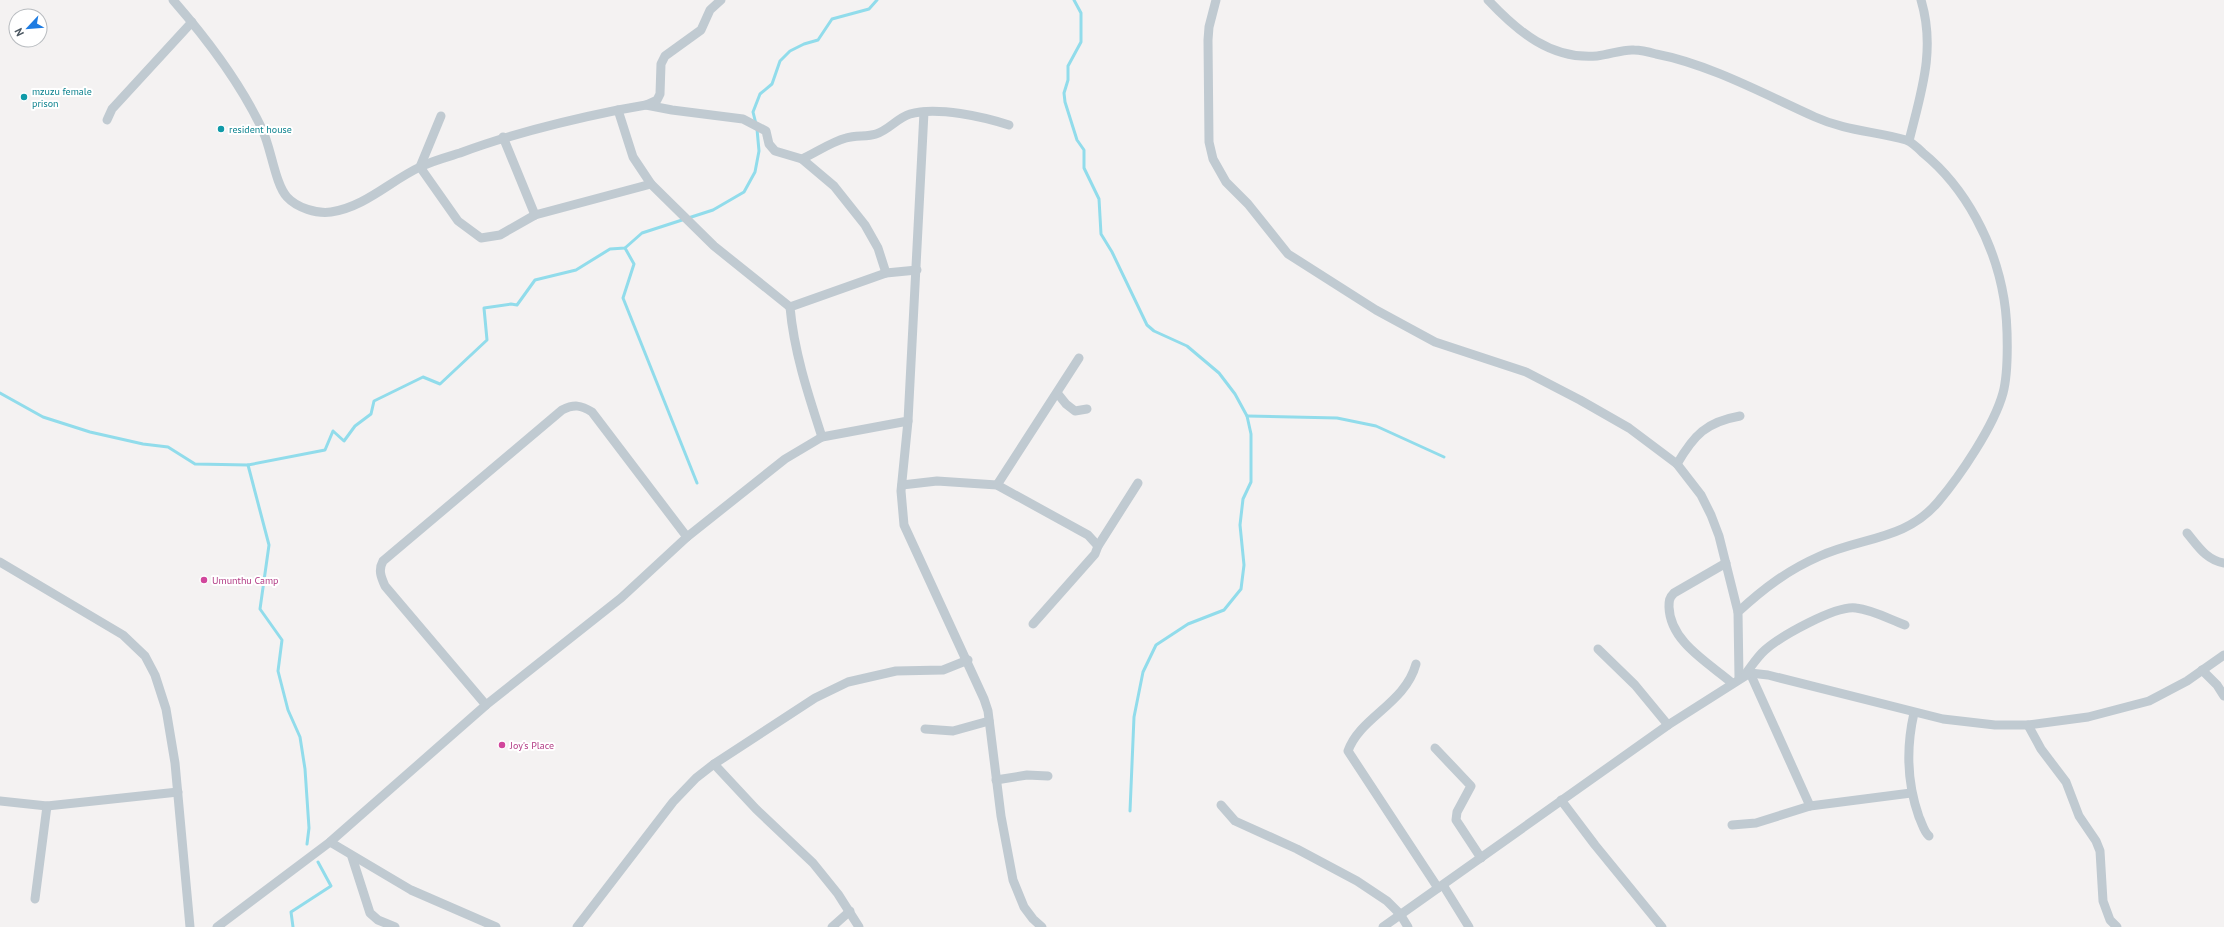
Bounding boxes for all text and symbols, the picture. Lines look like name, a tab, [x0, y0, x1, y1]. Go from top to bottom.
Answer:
north arrow	[8, 8, 48, 48]
text: N	[11, 26, 27, 39]
place label: mzuzu female prison	[32, 85, 92, 110]
marker: mzuzu female prison	[19, 92, 29, 102]
place label: resident house	[229, 123, 292, 136]
marker: resident house	[216, 124, 226, 134]
place label: Umunthu Camp	[212, 574, 278, 587]
marker: Umunthu Camp	[199, 575, 209, 585]
place label: Joy's Place	[509, 739, 554, 752]
marker: Joy's Place	[497, 740, 507, 750]

